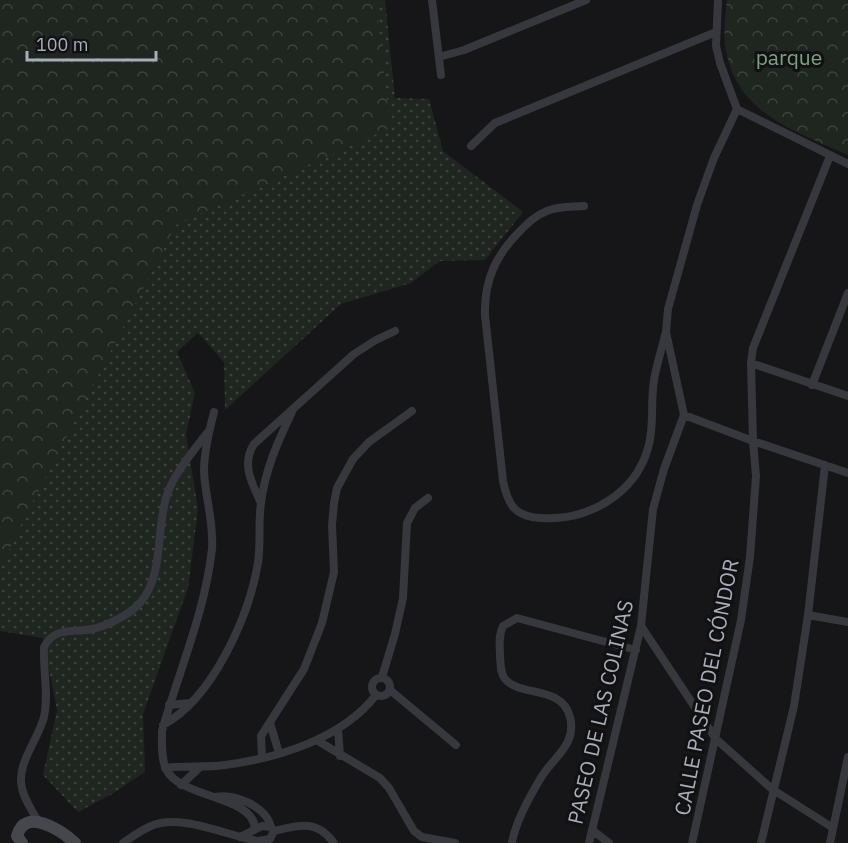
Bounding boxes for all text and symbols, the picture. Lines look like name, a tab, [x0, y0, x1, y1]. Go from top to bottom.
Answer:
scale bar	[27, 24, 156, 62]
text: 100 m	[36, 33, 88, 56]
park label: parque	[756, 43, 822, 71]
street label: CALLE PASEO DEL CÓNDOR	[667, 556, 745, 818]
street label: PASEO DE LAS COLINAS	[561, 597, 639, 827]

